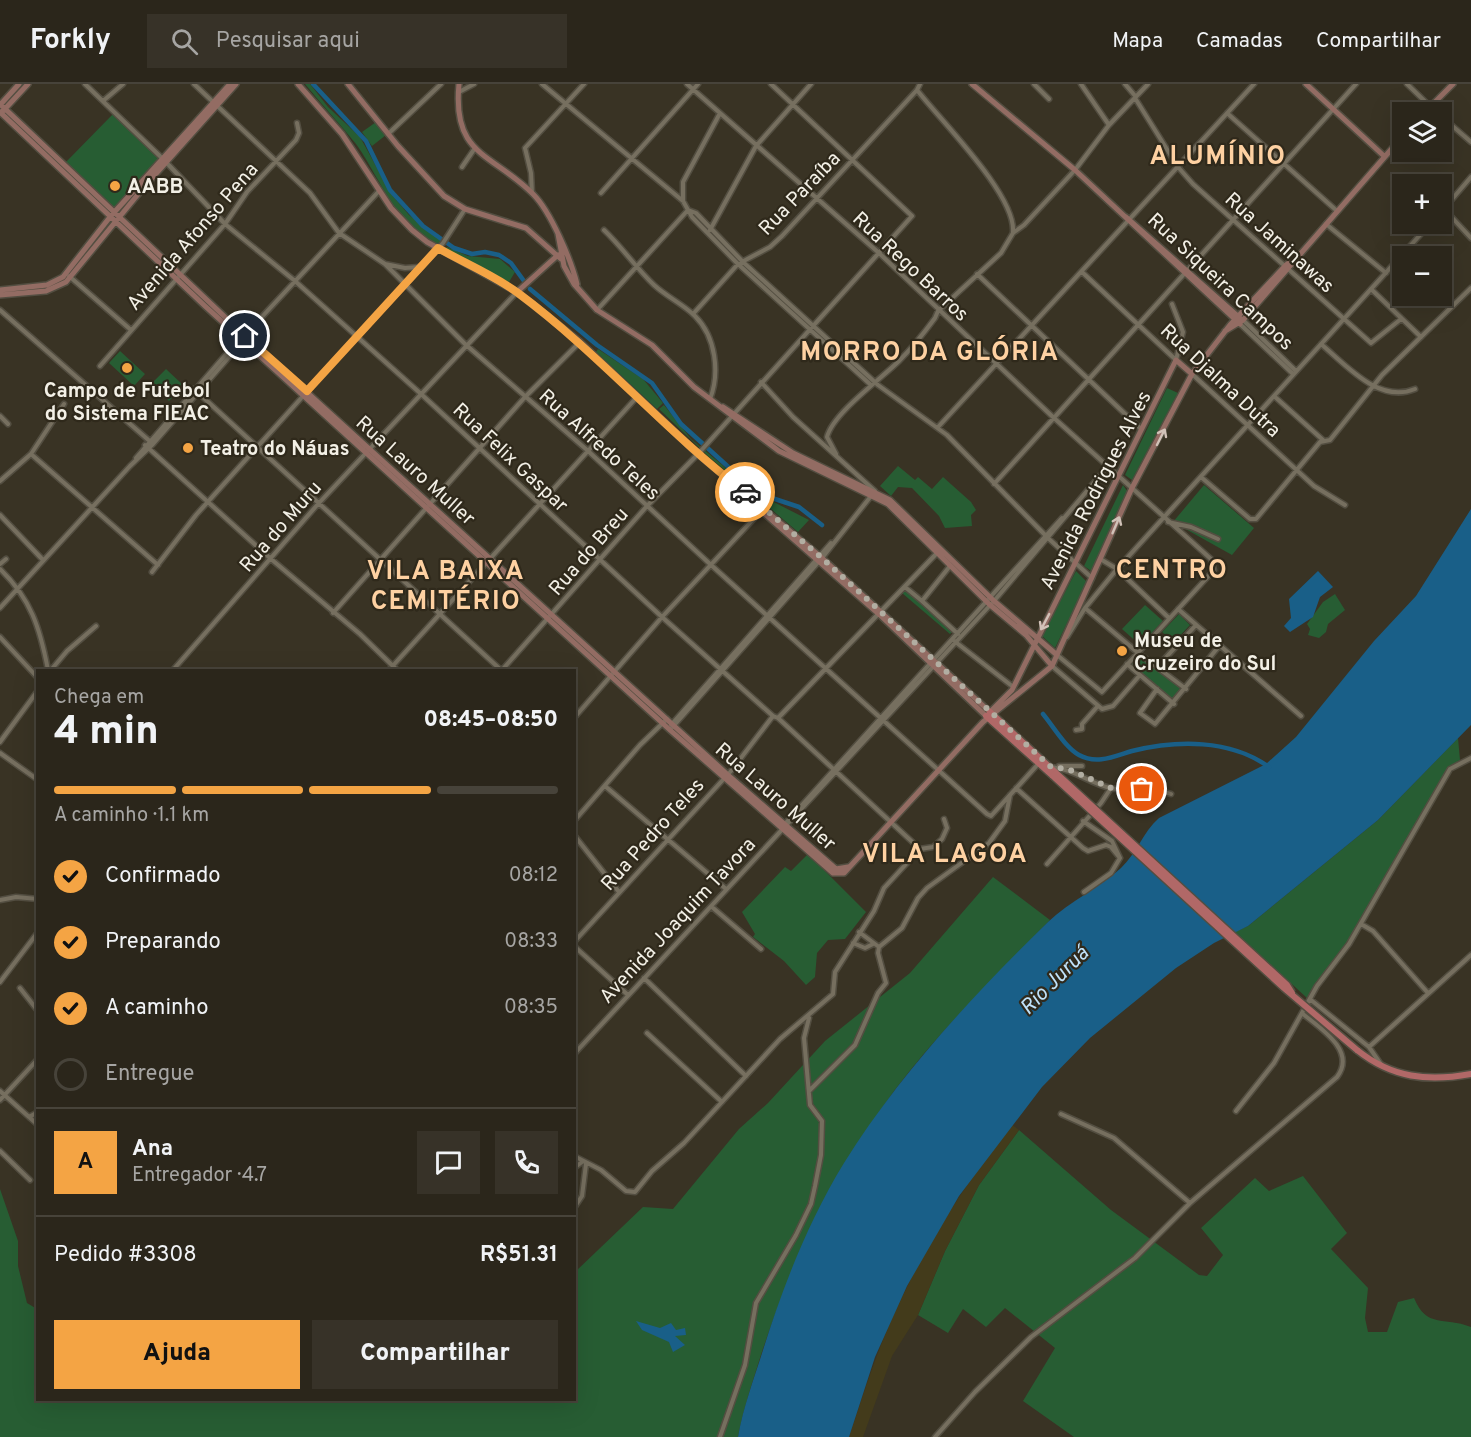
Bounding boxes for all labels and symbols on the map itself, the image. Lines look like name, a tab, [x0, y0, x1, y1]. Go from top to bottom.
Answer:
district label: ALUMÍNIO	[1150, 139, 1286, 174]
street label: Rua Paraíba	[754, 147, 847, 242]
street label: Avenida Afonso Pena	[122, 158, 265, 317]
place label: AABB	[127, 175, 183, 201]
marker: AABB	[108, 179, 122, 193]
street label: Rua Jaminawas	[1218, 187, 1339, 300]
street label: Rua Rego Barros	[846, 207, 973, 328]
street label: Rua Siqueira Campos	[1141, 208, 1298, 357]
pin	[219, 310, 270, 361]
street label: Rua Djalma Dutra	[1154, 319, 1286, 444]
district label: MORRO DA GLÓRIA	[800, 335, 1060, 370]
marker: Campo de Futebol do Sistema FIEAC	[120, 361, 134, 375]
place label: Campo de Futebol do Sistema FIEAC	[44, 379, 210, 428]
street label: Rua Alfredo Teles	[532, 384, 665, 507]
street label: Avenida Rodrigues Alves	[1035, 387, 1158, 595]
street label: Rua Felix Gaspar	[446, 398, 573, 519]
street label: Rua Lauro Muller	[349, 411, 480, 532]
one-way arrow	[1155, 428, 1167, 446]
place label: Teatro do Náuas	[200, 437, 350, 463]
marker: Teatro do Náuas	[181, 441, 195, 455]
courier	[715, 462, 775, 522]
street label: Rua do Muru	[235, 476, 328, 578]
street label: Rua do Breu	[544, 503, 635, 602]
one-way arrow	[1111, 517, 1122, 535]
district label: CENTRO	[1116, 555, 1228, 588]
district label: VILA BAIXA CEMITÉRIO	[367, 556, 525, 619]
one-way arrow	[1039, 613, 1051, 630]
place label: Museu de Cruzeiro do Sul	[1134, 629, 1276, 678]
marker: Museu de Cruzeiro do Sul	[1115, 644, 1129, 658]
street label: Rua Lauro Muller	[709, 738, 841, 857]
pin	[1116, 763, 1167, 814]
street label: Rua Pedro Teles	[596, 774, 711, 897]
street label: Avenida Joaquim Tavora	[595, 833, 762, 1010]
district label: VILA LAGOA	[862, 839, 1028, 872]
water label: Rio Juruá	[1015, 939, 1097, 1021]

